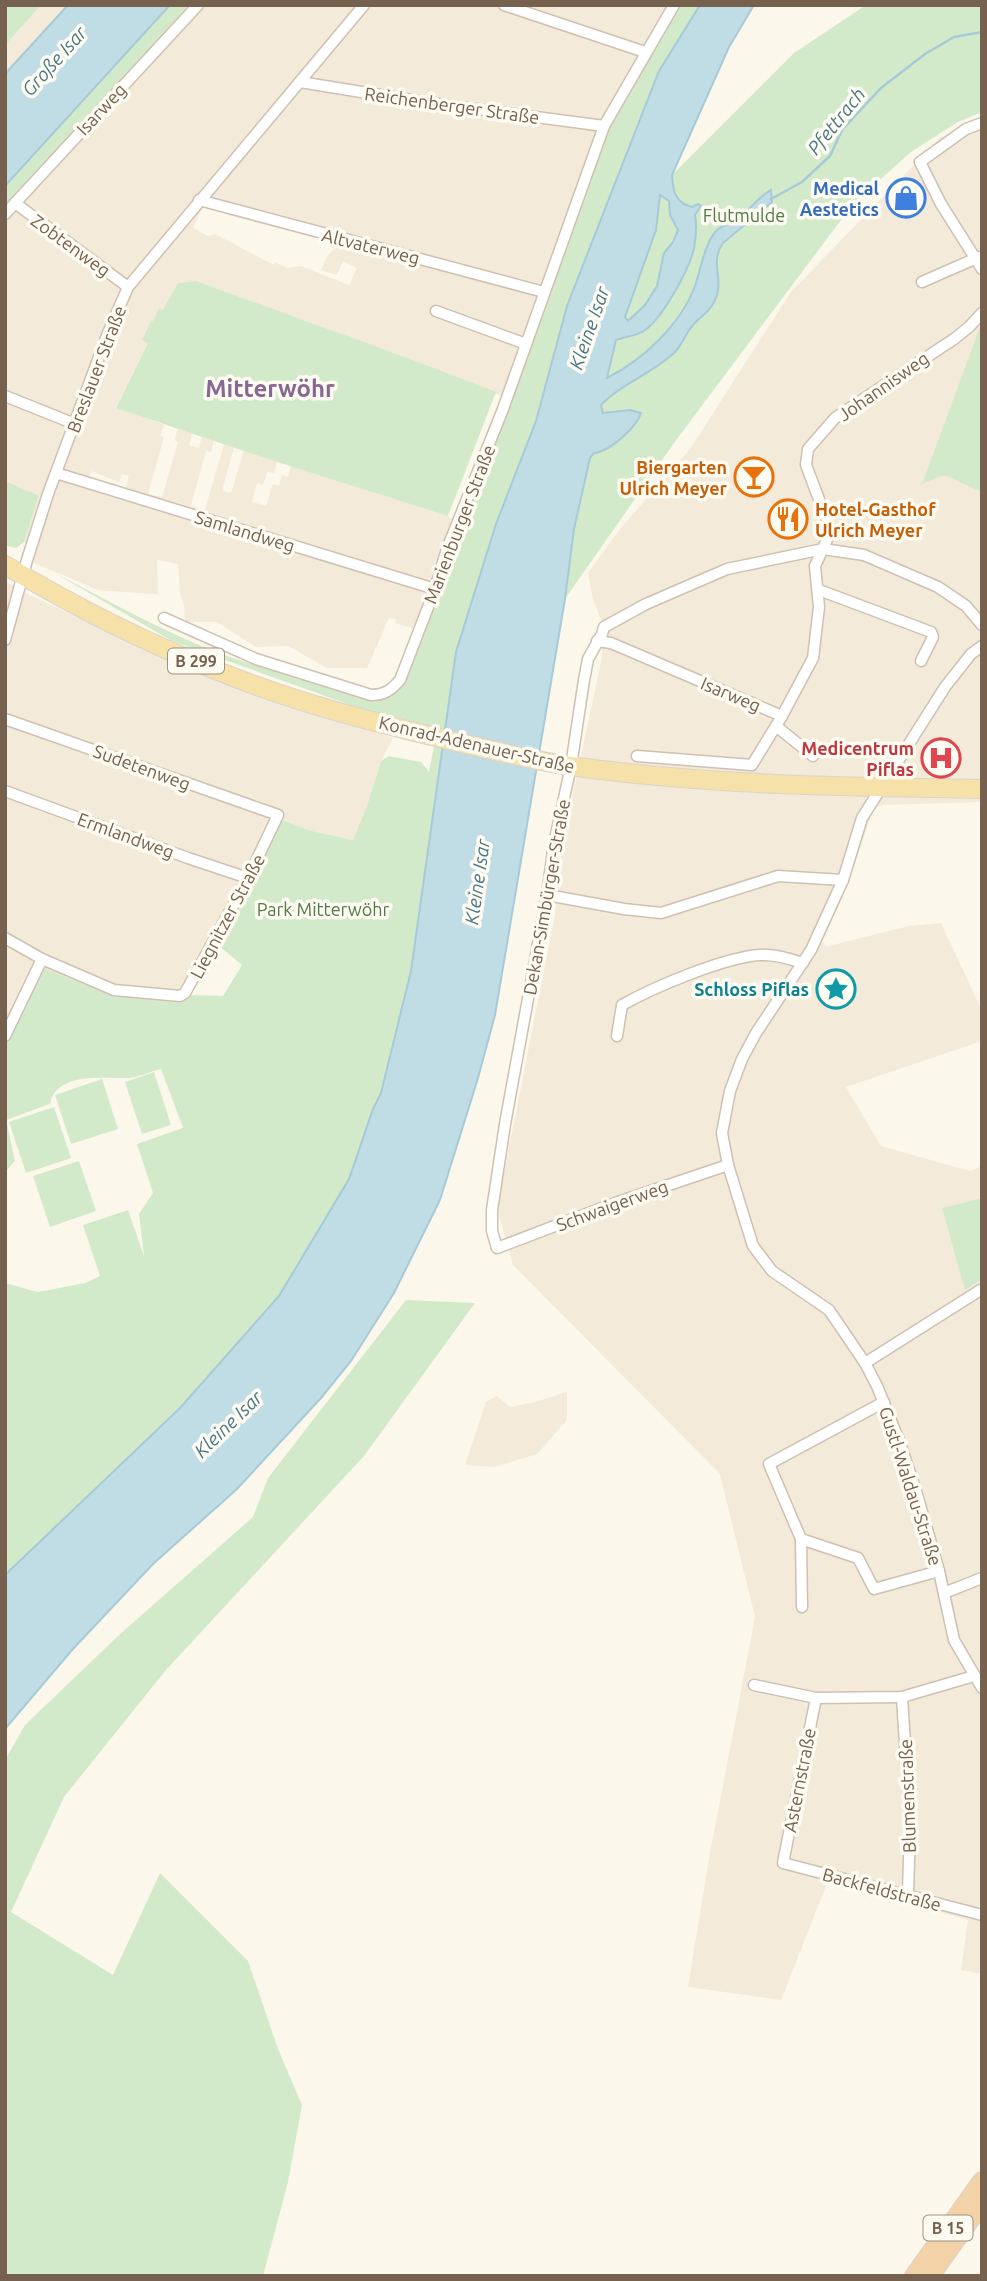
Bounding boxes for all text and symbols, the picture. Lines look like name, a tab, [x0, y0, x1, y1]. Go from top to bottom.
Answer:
water label: Große Isar	[17, 21, 91, 100]
street label: Isarweg	[72, 79, 130, 139]
street label: Reichenberger Straße	[363, 83, 541, 127]
water label: Pfettrach	[802, 83, 870, 159]
shop icon: Medical Aestetics	[885, 177, 927, 219]
place label: Medical Aestetics	[800, 178, 880, 219]
park label: Flutmulde	[703, 205, 785, 225]
street label: Zobtenweg	[28, 210, 114, 280]
street label: Altvaterweg	[320, 224, 422, 268]
water label: Kleine Isar	[565, 283, 614, 372]
street label: Breslauer Straße	[63, 303, 129, 435]
street label: Johannisweg	[834, 347, 932, 425]
district label: Mitterwöhr	[205, 375, 335, 402]
street label: Marienburger Straße	[419, 442, 499, 606]
bar icon: Biergarten Ulrich Meyer	[733, 456, 775, 498]
place label: Biergarten Ulrich Meyer	[619, 457, 728, 498]
restaurant icon: Hotel-Gasthof Ulrich Meyer	[767, 498, 809, 540]
place label: Hotel-Gasthof Ulrich Meyer	[815, 499, 936, 540]
street label: Samlandweg	[193, 506, 297, 556]
road number: B 299	[168, 648, 224, 674]
street label: Isarweg	[698, 672, 764, 716]
street label: Konrad-Adenauer-Straße	[377, 712, 577, 776]
hospital icon: Medicentrum Piflas	[920, 737, 962, 779]
place label: Medicentrum Piflas	[801, 738, 914, 779]
street label: Sudetenweg	[91, 740, 193, 794]
street label: Dekan-Simbürger-Straße	[519, 797, 573, 997]
street label: Ermlandweg	[75, 808, 177, 862]
water label: Kleine Isar	[460, 837, 494, 926]
street label: Liegnitzer Straße	[186, 850, 268, 982]
park label: Park Mitterwöhr	[257, 899, 390, 919]
place icon: Schloss Piflas	[815, 968, 857, 1010]
place label: Schloss Piflas	[694, 979, 809, 999]
street label: Schwaigerweg	[553, 1176, 671, 1234]
water label: Kleine Isar	[189, 1386, 267, 1462]
street label: Gustl-Waldau-Straße	[876, 1404, 946, 1568]
street label: Asternstraße	[779, 1726, 819, 1834]
street label: Blumenstraße	[895, 1739, 919, 1853]
street label: Backfeldstraße	[821, 1864, 943, 1914]
road number: B 15	[923, 2216, 972, 2240]

